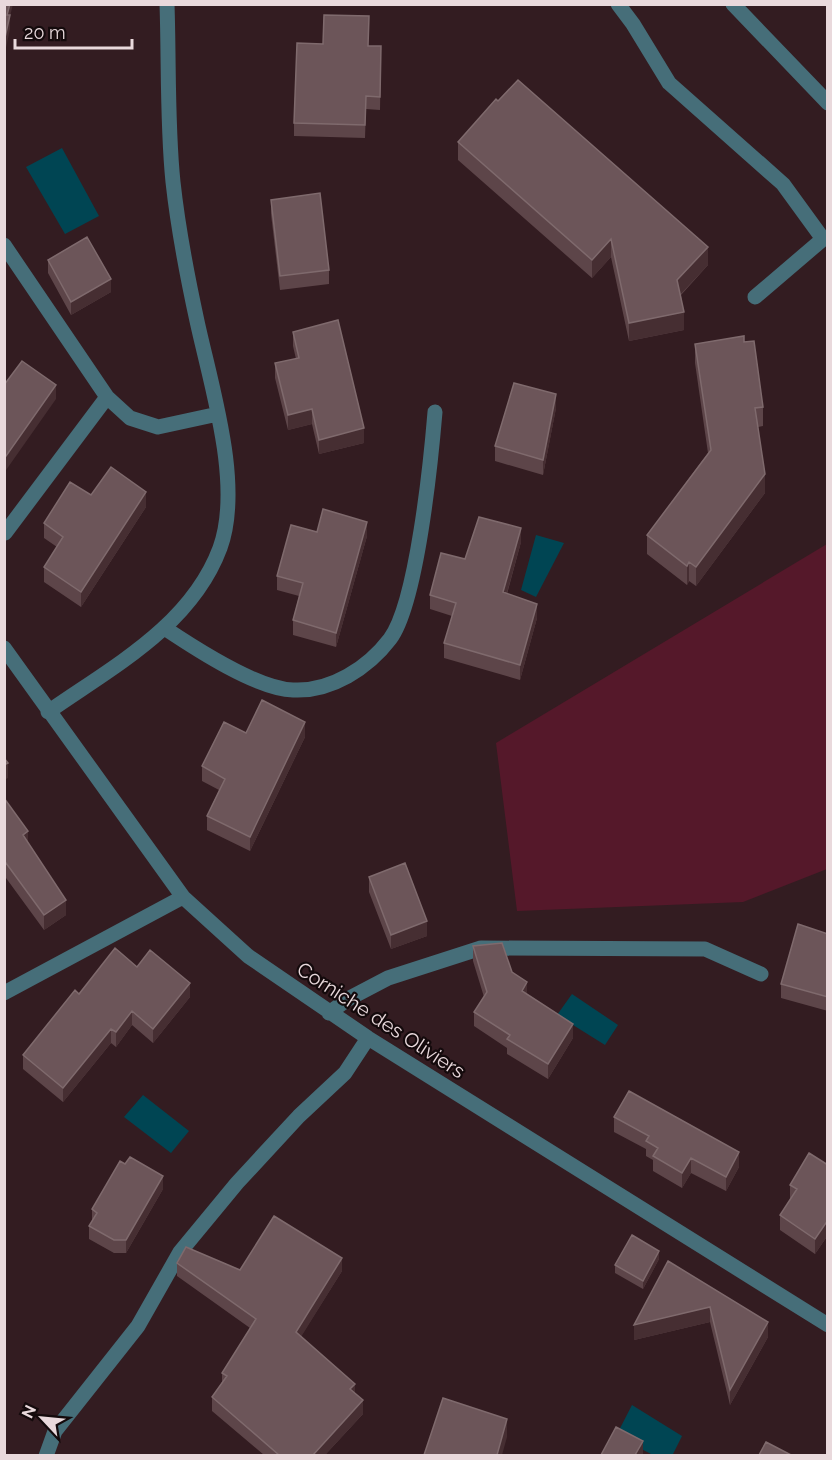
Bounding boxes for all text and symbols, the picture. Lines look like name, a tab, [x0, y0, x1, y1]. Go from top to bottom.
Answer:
scale bar	[15, 12, 132, 50]
text: 20 m	[24, 22, 66, 43]
street label: Corniche des Oliviers	[293, 957, 469, 1083]
north arrow	[12, 1388, 72, 1448]
text: N	[18, 1402, 40, 1421]

